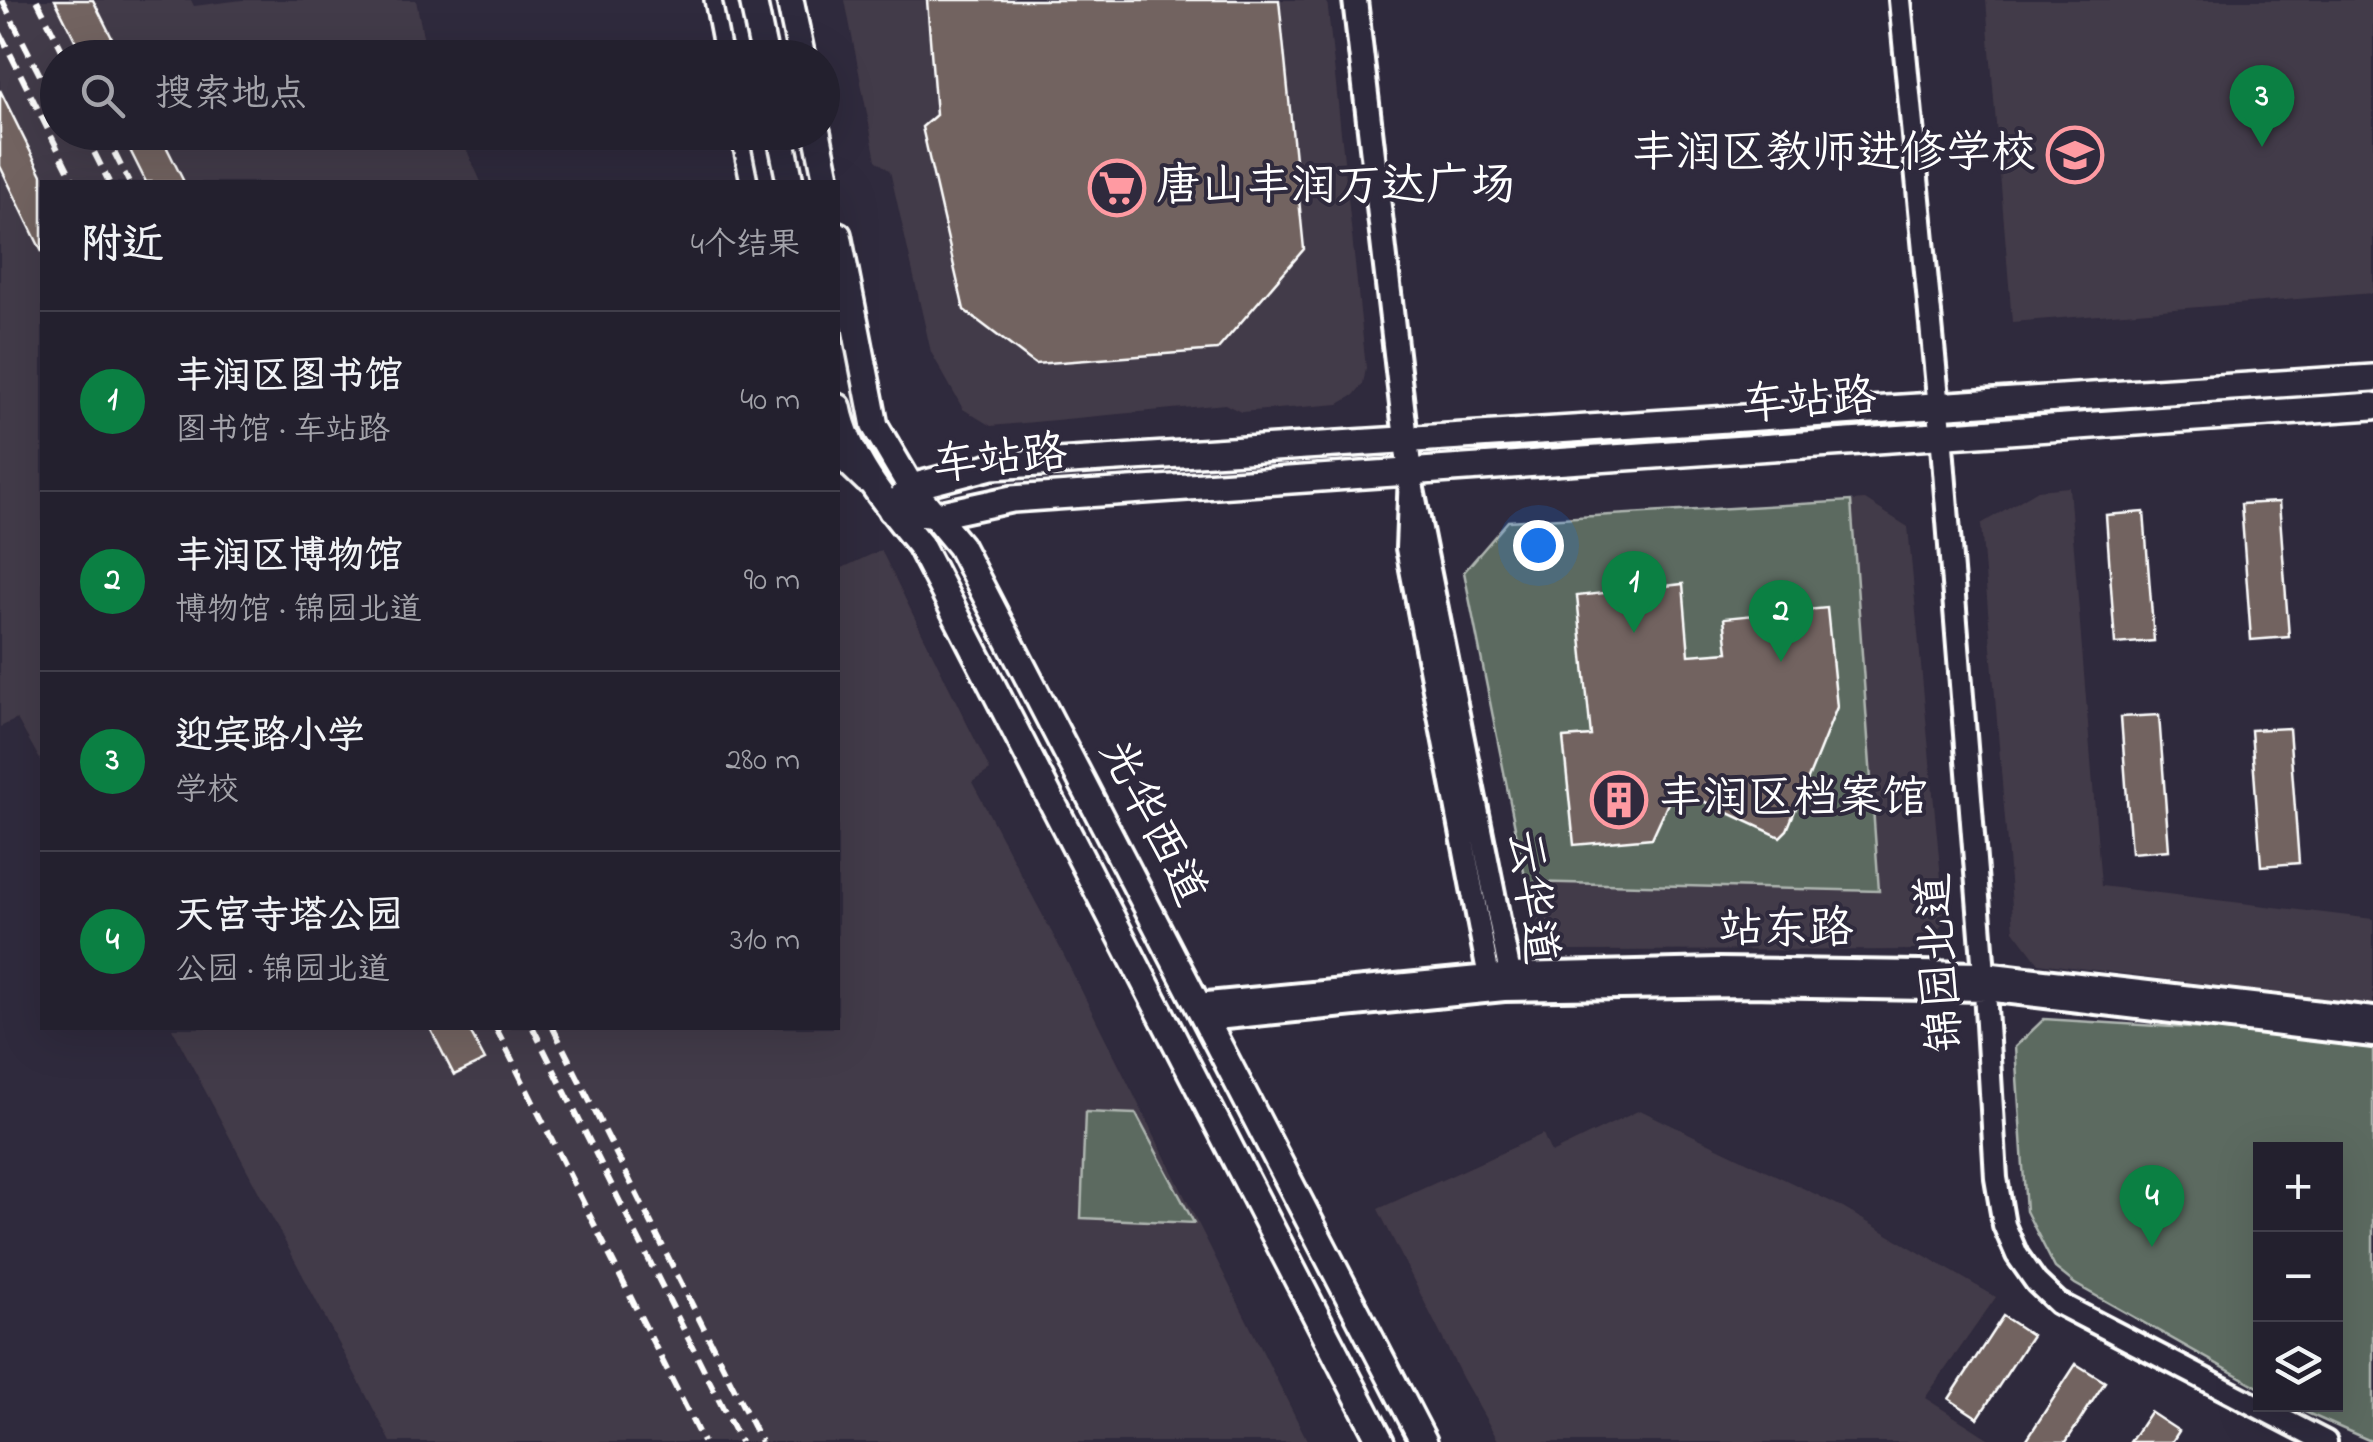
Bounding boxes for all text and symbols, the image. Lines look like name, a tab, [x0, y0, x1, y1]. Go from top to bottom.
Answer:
search box	[40, 40, 840, 150]
pin: 3	[2230, 64, 2294, 147]
icon: search	[75, 68, 130, 123]
text: 搜索地点	[155, 68, 307, 124]
place label: 丰润区教师进修学校	[1631, 122, 2036, 188]
school or university icon: 丰润区教师进修学校	[2045, 125, 2105, 185]
place label: 唐山丰润万达广场	[1156, 155, 1516, 221]
supermarket icon: 唐山丰润万达广场	[1087, 158, 1147, 218]
text: 附近	[80, 216, 164, 277]
text: 4个结果	[691, 223, 800, 270]
text: 丰润区图书馆	[175, 350, 403, 406]
street label: 车站路	[1739, 365, 1879, 441]
text: 1	[107, 378, 118, 425]
text: 40 m	[740, 378, 800, 425]
text: 图书馆 · 车站路	[175, 408, 390, 455]
street label: 车站路	[929, 421, 1071, 501]
your location	[1513, 520, 1564, 571]
text: 丰润区博物馆	[175, 530, 403, 586]
pin: 1	[1602, 550, 1666, 633]
text: 2	[105, 558, 120, 605]
text: 90 m	[744, 558, 800, 605]
pin: 2	[1748, 580, 1814, 662]
text: 博物馆 · 锦园北道	[175, 588, 422, 635]
text: 迎宾路小学	[175, 710, 365, 766]
street label: 光华西道	[1081, 728, 1221, 918]
text: 3	[106, 738, 119, 785]
text: 280 m	[725, 738, 800, 785]
place label: 丰润区档案馆	[1658, 767, 1928, 833]
text: 学校	[175, 768, 239, 815]
building icon: 丰润区档案馆	[1589, 770, 1649, 830]
street label: 云华道	[1488, 826, 1572, 968]
street label: 锦园北道	[1903, 871, 1981, 1055]
text: 天宫寺塔公园	[175, 890, 403, 946]
street label: 站东路	[1718, 898, 1854, 964]
text: 4	[106, 918, 119, 965]
text: 310 m	[730, 918, 800, 965]
text: 公园 · 锦园北道	[175, 948, 390, 995]
map controls	[2253, 1142, 2343, 1412]
button: +	[2253, 1142, 2343, 1232]
pin: 4	[2120, 1164, 2184, 1247]
button: −	[2253, 1232, 2343, 1322]
button: layers	[2253, 1322, 2343, 1412]

